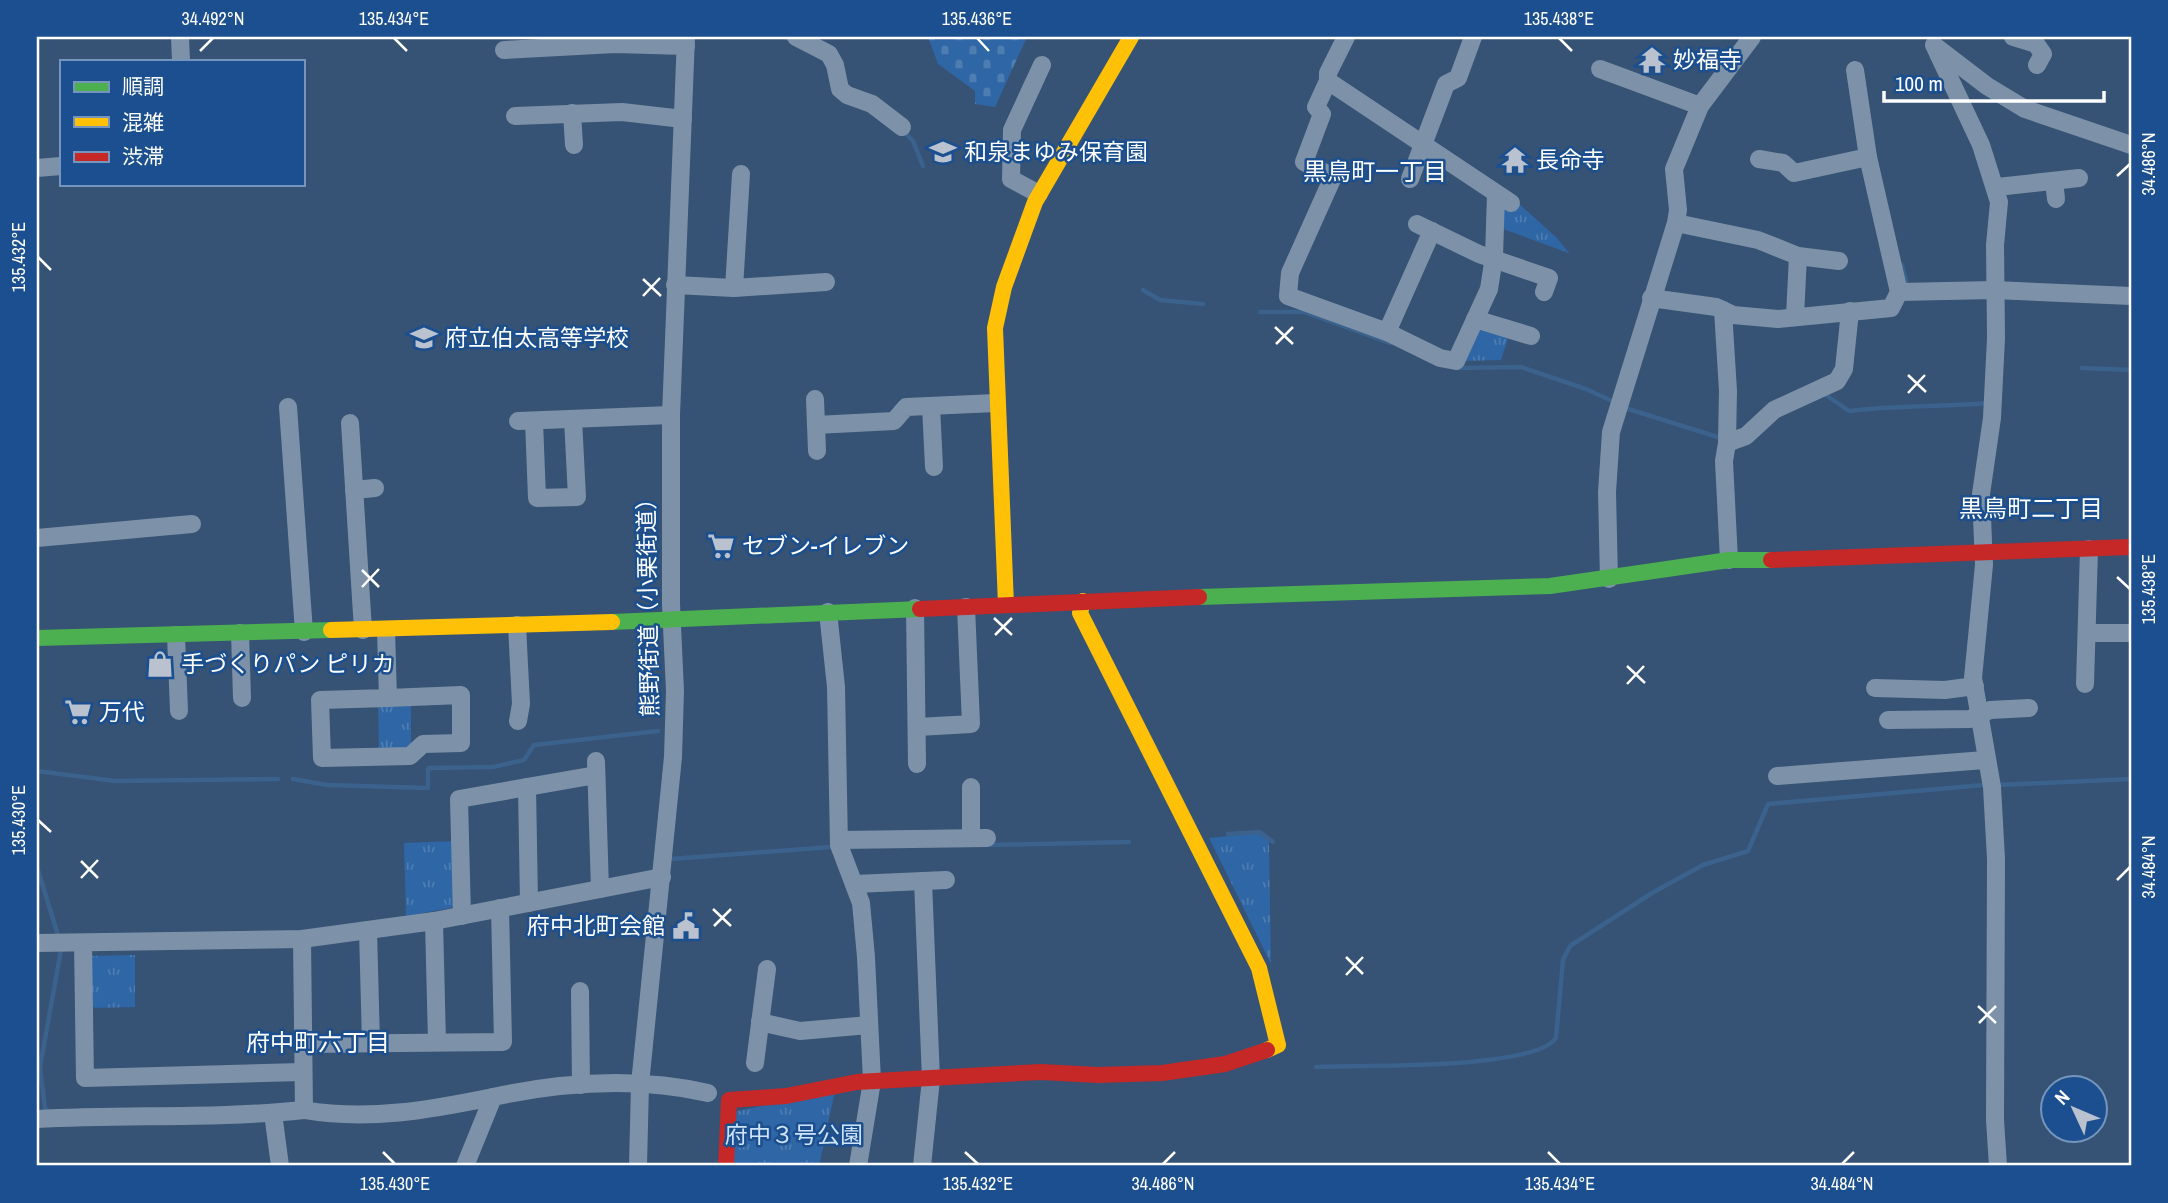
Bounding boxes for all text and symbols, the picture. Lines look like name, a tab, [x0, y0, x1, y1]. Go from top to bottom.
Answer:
text: 34.492°N	[182, 6, 245, 31]
text: 135.434°E	[359, 6, 429, 31]
text: 135.436°E	[942, 6, 1012, 31]
text: 135.438°E	[1524, 6, 1594, 31]
place label: 妙福寺	[1673, 44, 1742, 75]
temple icon: 妙福寺	[1637, 45, 1667, 75]
legend	[60, 60, 304, 186]
scale bar	[1884, 60, 2105, 104]
text: 100 m	[1895, 69, 1943, 98]
text: 順調	[122, 72, 164, 101]
text: 混雑	[122, 108, 164, 137]
text: 34.486°N	[2136, 133, 2161, 196]
place label: 和泉まゆみ保育園	[964, 136, 1148, 167]
school or university icon: 和泉まゆみ保育園	[928, 137, 958, 167]
text: 渋滞	[122, 142, 164, 171]
place label: 長命寺	[1536, 144, 1605, 175]
temple icon: 長命寺	[1500, 145, 1530, 175]
district label: 黒鳥町一丁目	[1303, 155, 1447, 187]
text: 135.432°E	[6, 222, 31, 292]
place label: 府立伯太高等学校	[445, 322, 629, 353]
school or university icon: 府立伯太高等学校	[409, 323, 439, 353]
street label: 熊野街道（小栗街道）	[630, 487, 665, 717]
district label: 黒鳥町二丁目	[1959, 492, 2103, 524]
place label: セブン-イレブン	[742, 530, 909, 561]
supermarket icon: セブン-イレブン	[706, 531, 736, 561]
text: 135.438°E	[2136, 554, 2161, 624]
place label: 手づくりパン ピリカ	[181, 648, 394, 679]
shop icon: 手づくりパン ピリカ	[145, 649, 175, 679]
place label: 万代	[99, 696, 145, 727]
supermarket icon: 万代	[63, 697, 93, 727]
text: 135.430°E	[6, 785, 31, 855]
text: 34.484°N	[2136, 836, 2161, 899]
place label: 府中北町会館	[527, 910, 665, 941]
public building icon: 府中北町会館	[671, 911, 701, 941]
district label: 府中町六丁目	[246, 1026, 390, 1058]
north arrow	[2038, 1074, 2108, 1144]
text: N	[2049, 1084, 2075, 1110]
park label: 府中３号公園	[725, 1119, 863, 1150]
text: 135.430°E	[360, 1171, 430, 1196]
text: 135.432°E	[943, 1171, 1013, 1196]
text: 34.486°N	[1132, 1171, 1195, 1196]
text: 135.434°E	[1525, 1171, 1595, 1196]
text: 34.484°N	[1811, 1171, 1874, 1196]

